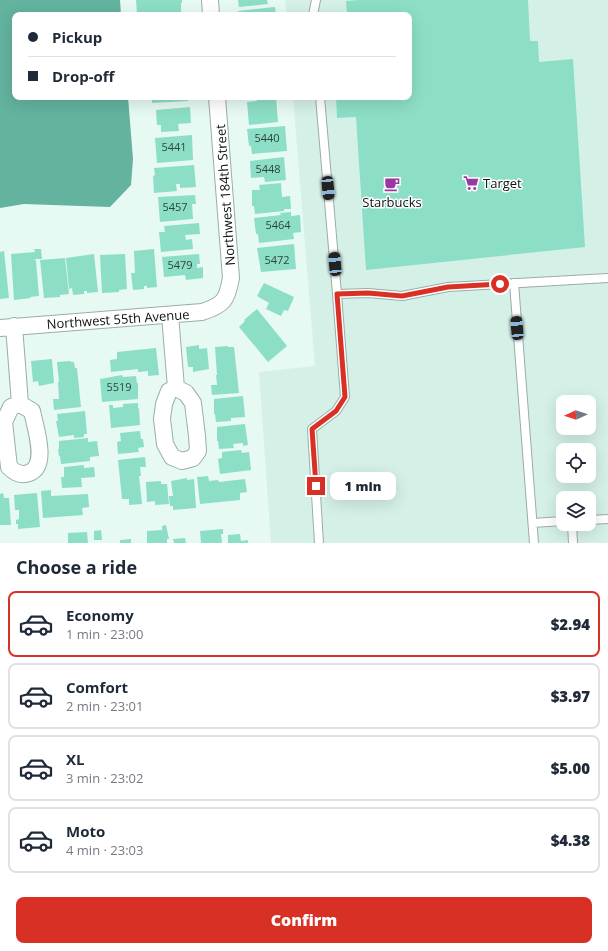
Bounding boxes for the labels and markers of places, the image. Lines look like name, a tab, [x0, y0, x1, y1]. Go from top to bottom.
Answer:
supermarket icon: Target	[462, 174, 480, 192]
place label: Target	[483, 174, 522, 192]
cafe icon: Starbucks	[383, 175, 401, 193]
place label: Starbucks	[362, 193, 422, 211]

